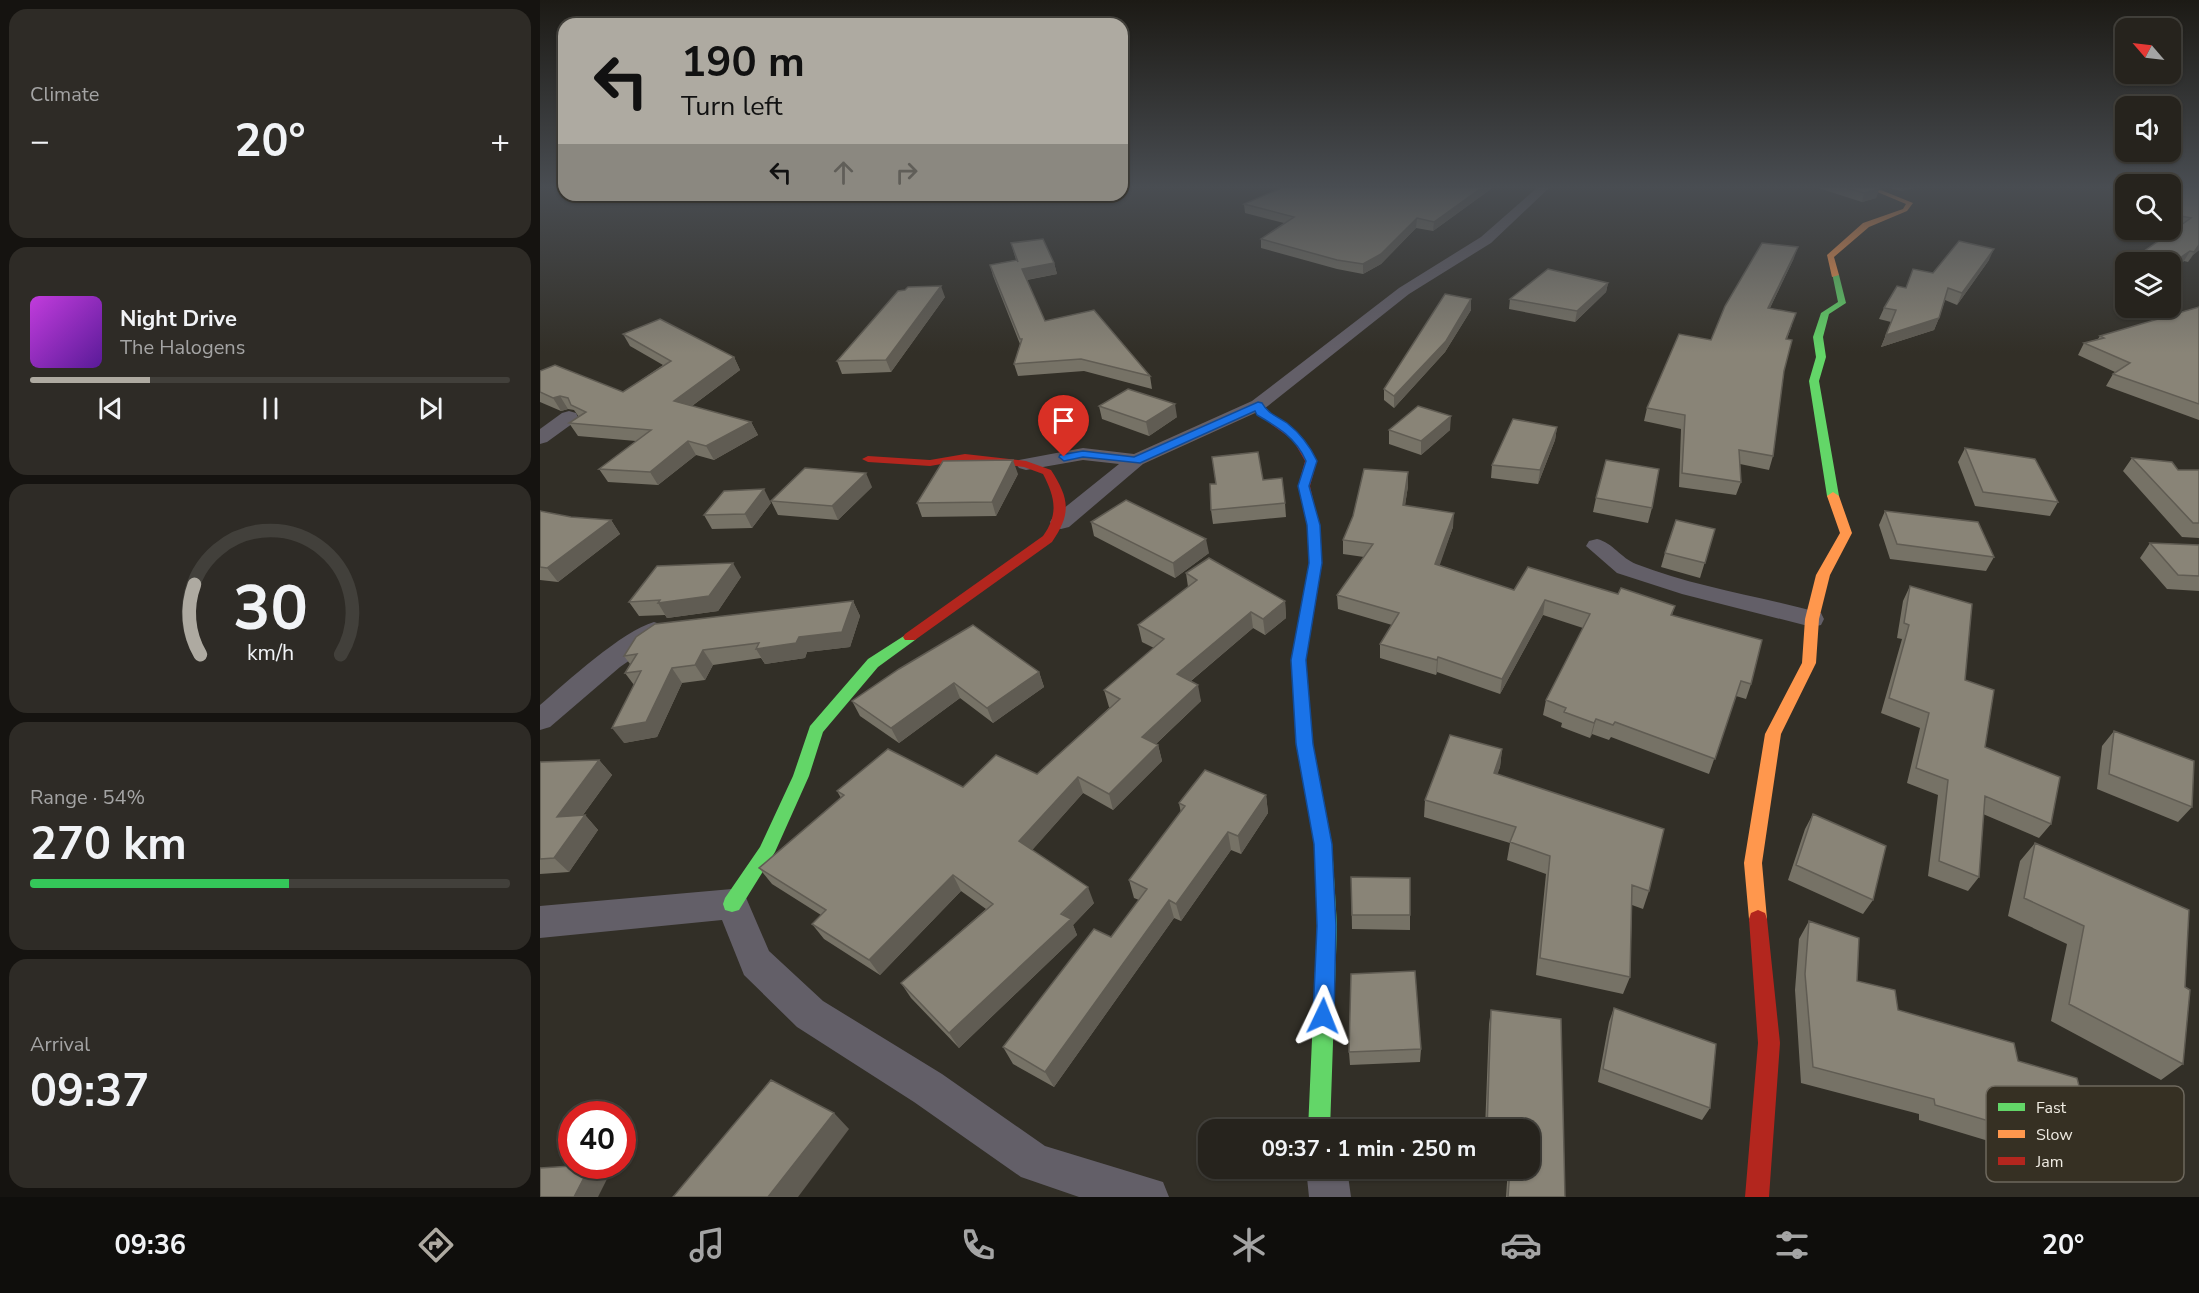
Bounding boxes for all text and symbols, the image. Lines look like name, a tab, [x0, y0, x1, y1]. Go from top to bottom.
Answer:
north arrow	[2115, 18, 2181, 84]
map controls	[2115, 18, 2181, 318]
text: 190 m	[681, 34, 805, 91]
icon: left	[582, 42, 660, 120]
text: Climate	[30, 81, 99, 108]
text: Turn left	[681, 88, 782, 125]
button: sound	[2115, 96, 2181, 162]
text: 20°	[234, 111, 306, 172]
text: −	[30, 119, 50, 164]
text: +	[490, 119, 510, 164]
icon: left	[764, 156, 797, 189]
icon: ahead	[827, 156, 860, 189]
icon: right	[890, 156, 923, 189]
button: search	[2115, 174, 2181, 240]
button: layers	[2115, 252, 2181, 318]
text: Night Drive	[120, 304, 237, 334]
text: The Halogens	[120, 334, 245, 361]
icon: previous	[94, 392, 127, 425]
icon: pause	[254, 392, 287, 425]
icon: next	[414, 392, 447, 425]
pin	[1038, 395, 1089, 457]
icon: arrive	[1047, 404, 1080, 437]
text: 30	[233, 567, 307, 652]
text: km/h	[246, 639, 294, 669]
text: Range · 54%	[30, 784, 145, 811]
text: 270 km	[30, 814, 187, 875]
position arrow	[1291, 984, 1355, 1048]
text: Arrival	[30, 1031, 90, 1058]
text: 09:37	[30, 1061, 149, 1122]
legend	[1986, 1086, 2184, 1182]
text: Fast	[2036, 1097, 2067, 1119]
speed limit sign: 40	[558, 1101, 636, 1179]
text: Slow	[2036, 1124, 2073, 1146]
text: 09:37 · 1 min · 250 m	[1262, 1134, 1476, 1164]
text: Jam	[2035, 1151, 2063, 1173]
icon: directions	[415, 1224, 457, 1266]
icon: music	[686, 1224, 728, 1266]
icon: phone	[957, 1224, 999, 1266]
icon: climate	[1228, 1224, 1270, 1266]
icon: car	[1500, 1224, 1542, 1266]
icon: filters	[1771, 1224, 1813, 1266]
text: 09:36	[115, 1227, 186, 1264]
text: 20°	[2042, 1227, 2084, 1264]

